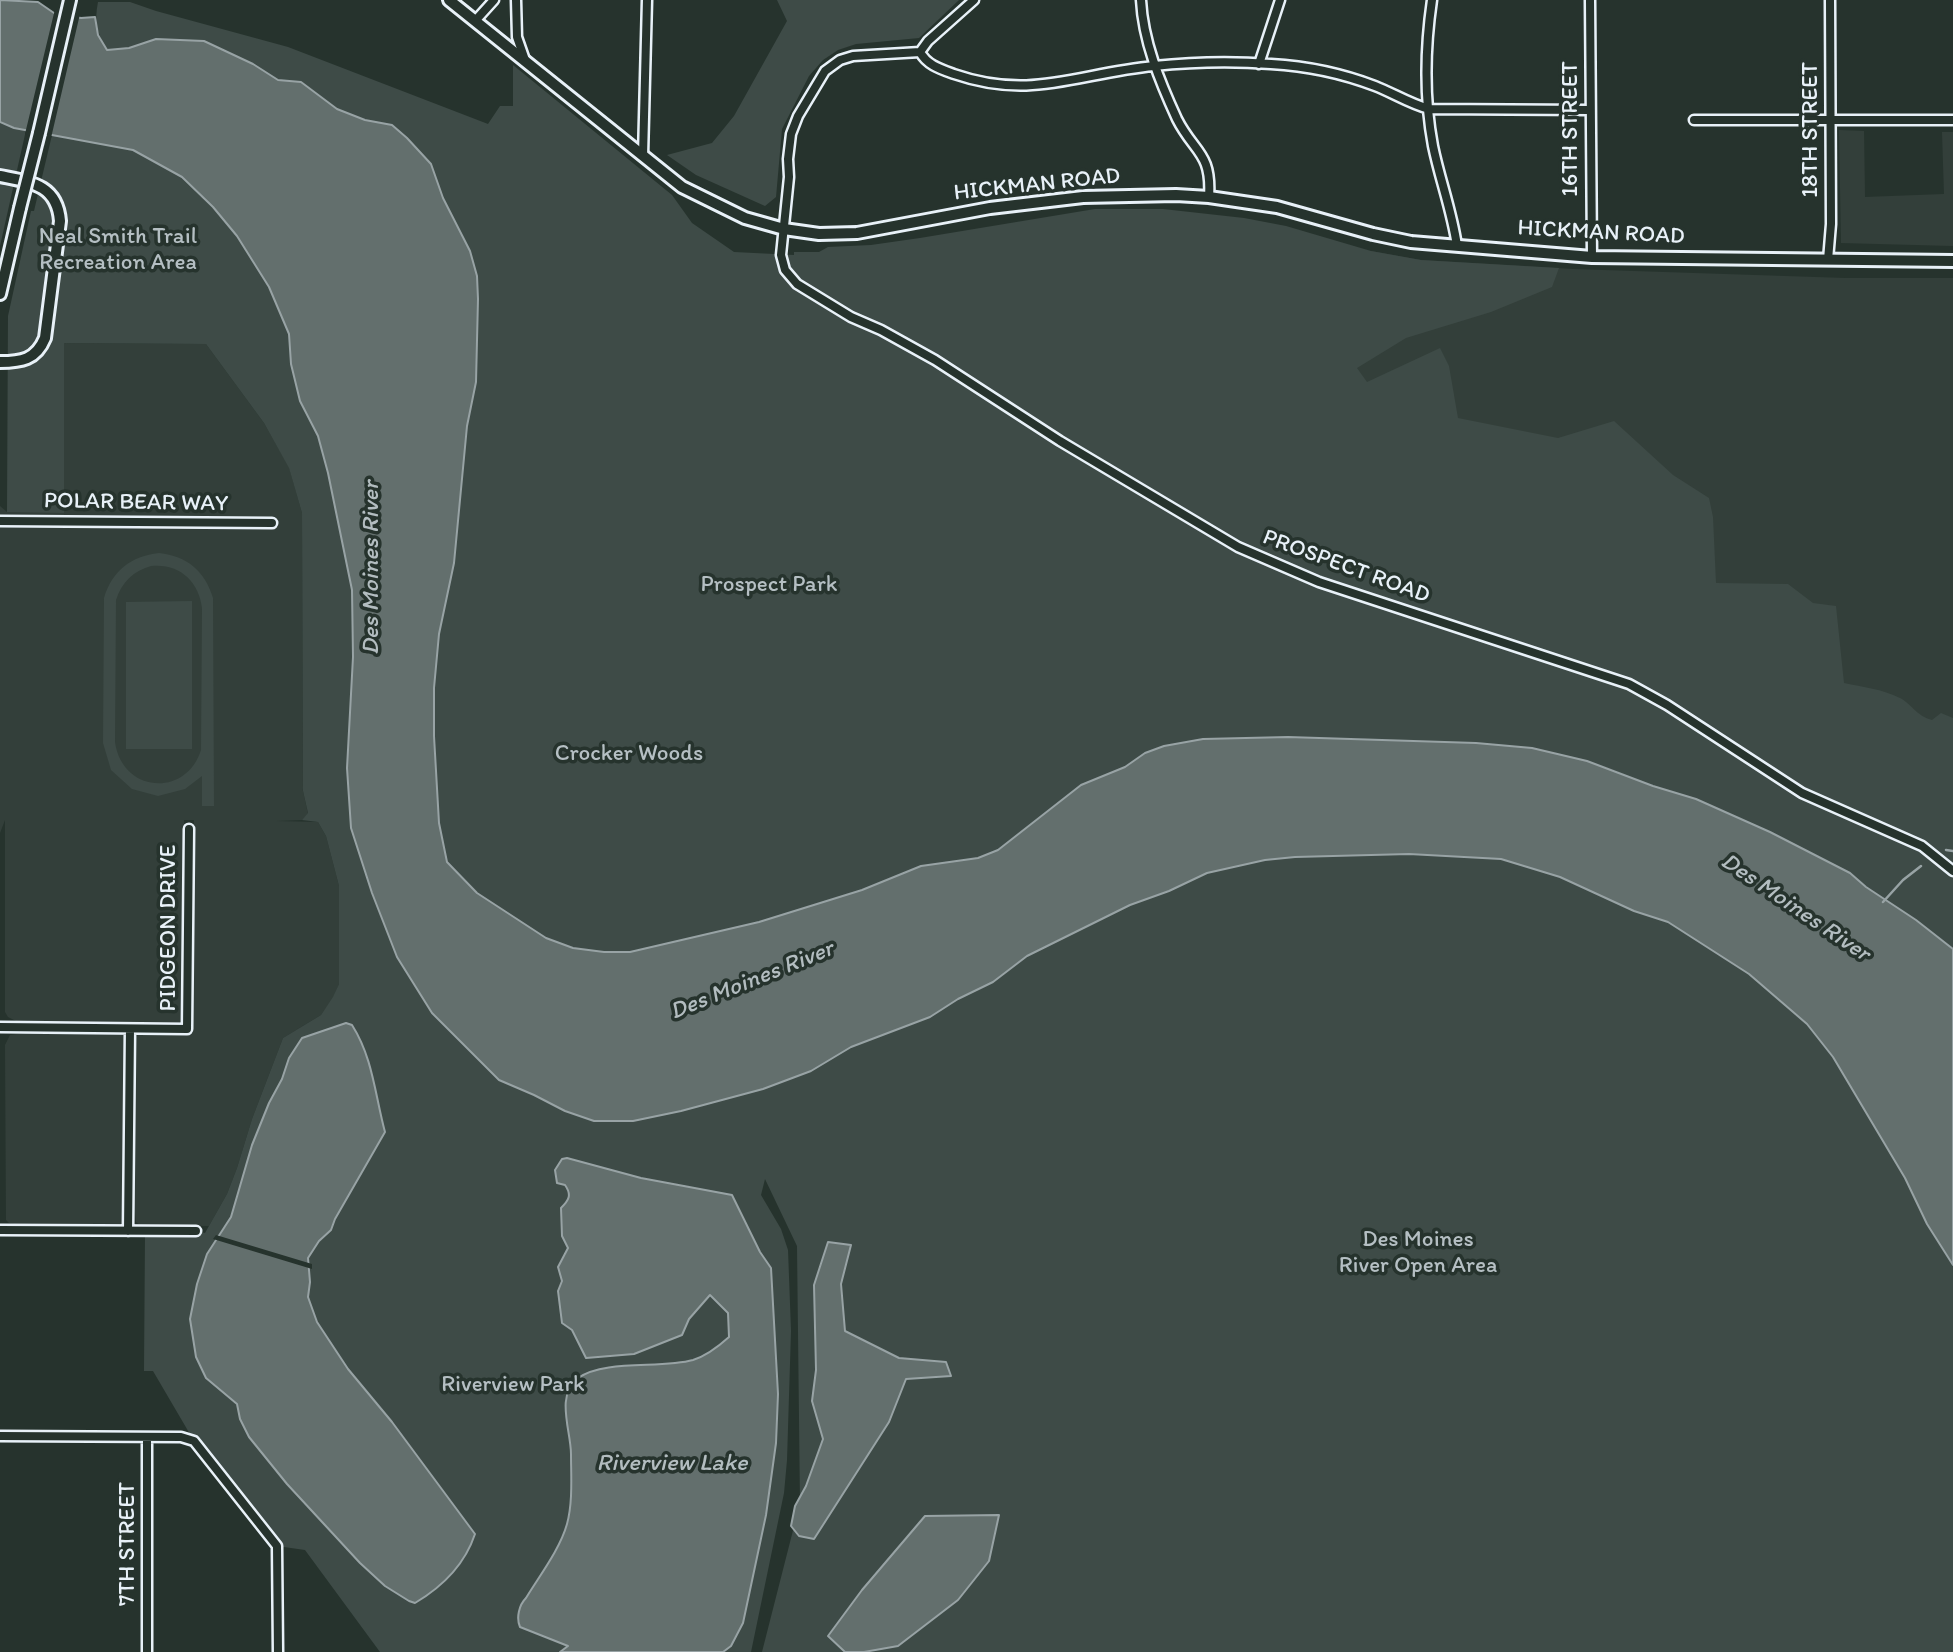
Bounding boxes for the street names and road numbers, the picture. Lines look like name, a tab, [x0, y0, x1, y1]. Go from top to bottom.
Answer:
street label: 16TH STREET	[1557, 61, 1585, 197]
street label: 18TH STREET	[1797, 62, 1825, 198]
street label: HICKMAN ROAD	[952, 163, 1122, 207]
street label: HICKMAN ROAD	[1517, 215, 1685, 251]
street label: POLAR BEAR WAY	[44, 488, 228, 518]
street label: PROSPECT ROAD	[1259, 524, 1433, 610]
street label: PIDGEON DRIVE	[155, 845, 183, 1011]
street label: 7TH STREET	[114, 1482, 142, 1606]

